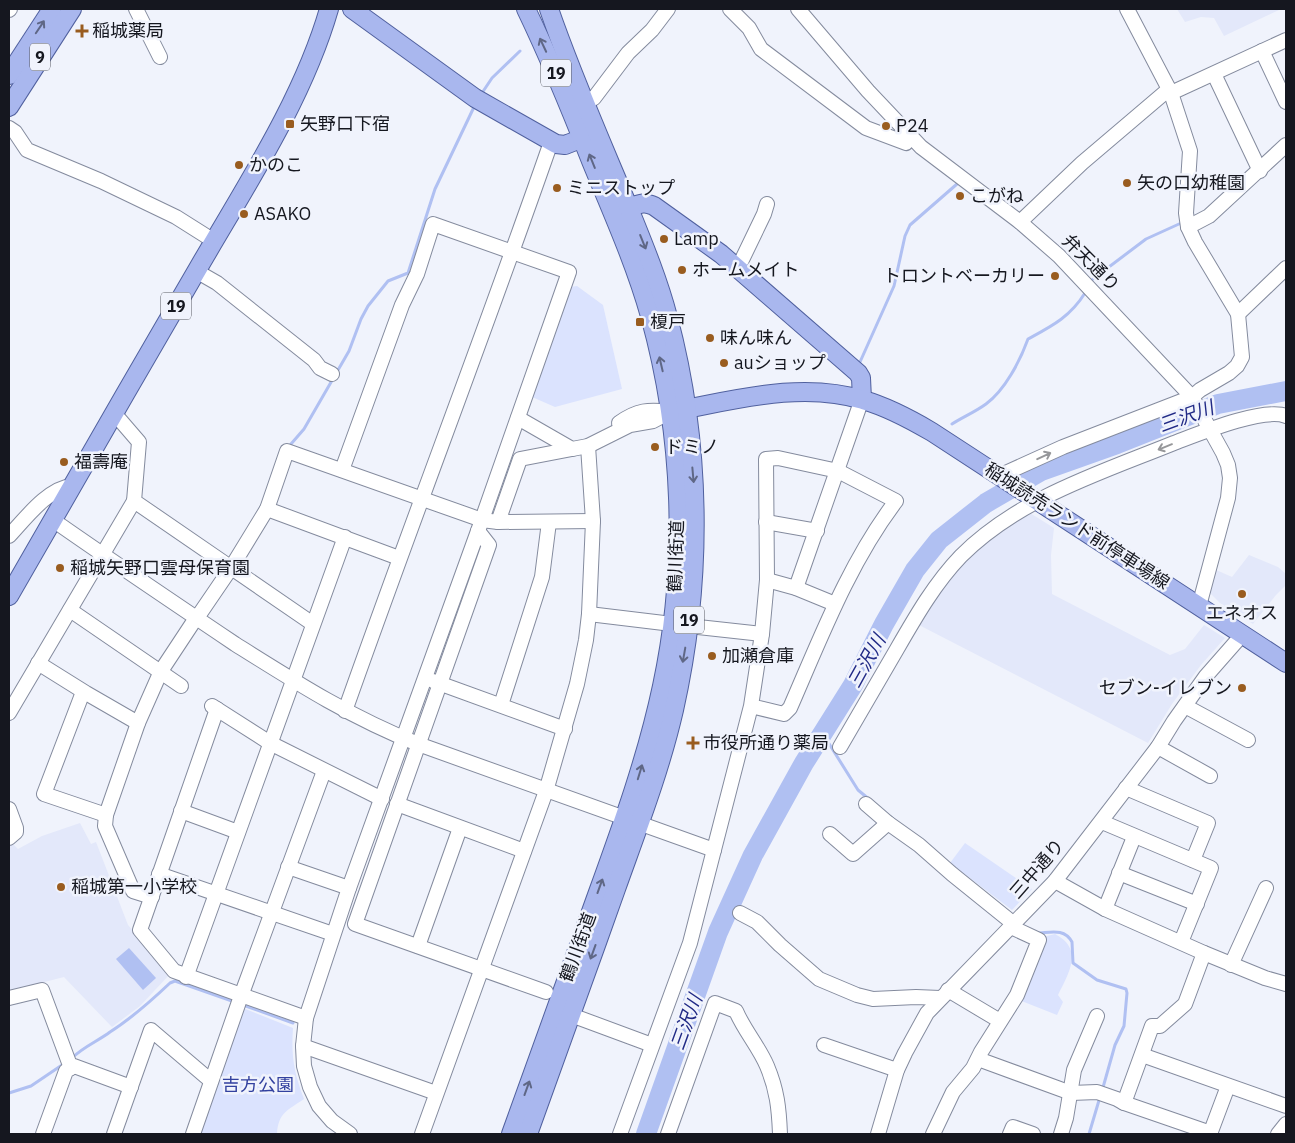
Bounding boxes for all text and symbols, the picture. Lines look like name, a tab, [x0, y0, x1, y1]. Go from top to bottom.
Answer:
place label: 稲城薬局	[92, 19, 164, 42]
one-way arrow	[34, 20, 45, 34]
marker: 稲城薬局	[76, 25, 88, 37]
one-way arrow	[538, 38, 548, 53]
road number: 9	[30, 44, 50, 70]
road number: 19	[541, 59, 571, 86]
place label: 矢野口下宿	[300, 112, 390, 135]
place label: P24	[896, 114, 929, 137]
marker: 矢野口下宿	[284, 118, 296, 130]
marker: P24	[880, 120, 892, 132]
place label: かのこ	[249, 153, 303, 176]
one-way arrow	[586, 154, 595, 169]
marker: かのこ	[233, 159, 245, 171]
place label: 矢の口幼稚園	[1137, 171, 1245, 194]
place label: ミニストップ	[567, 176, 675, 199]
marker: 矢の口幼稚園	[1121, 177, 1133, 189]
marker: ミニストップ	[551, 182, 563, 194]
place label: こがね	[970, 184, 1024, 207]
marker: こがね	[954, 190, 966, 202]
place label: ASAKO	[254, 202, 311, 225]
marker: ASAKO	[238, 208, 250, 220]
place label: Lamp	[674, 227, 719, 250]
street label: 弁天通り	[1058, 229, 1125, 296]
marker: Lamp	[658, 233, 670, 245]
one-way arrow	[638, 234, 648, 249]
place label: ホームメイト	[692, 258, 799, 281]
marker: ホームメイト	[676, 264, 688, 276]
place label: トロントベーカリー	[883, 264, 1045, 287]
marker: トロントベーカリー	[1049, 270, 1061, 282]
road number: 19	[161, 292, 191, 320]
place label: 榎戸	[650, 310, 686, 333]
marker: 榎戸	[634, 316, 646, 328]
place label: 味ん味ん	[720, 326, 792, 349]
marker: 味ん味ん	[704, 332, 716, 344]
place label: auショップ	[734, 351, 826, 374]
one-way arrow	[656, 357, 665, 373]
marker: auショップ	[718, 357, 730, 369]
water label: 三沢川	[1155, 394, 1219, 437]
place label: ドミノ	[665, 435, 719, 458]
marker: ドミノ	[649, 441, 661, 453]
one-way arrow	[1158, 442, 1173, 452]
place label: 福壽庵	[74, 450, 128, 473]
one-way arrow	[1036, 451, 1051, 461]
marker: 福壽庵	[58, 456, 70, 468]
street label: 稲城読売ランド前停車場線	[980, 457, 1174, 594]
one-way arrow	[688, 467, 697, 483]
street label: 鶴川街道	[663, 520, 688, 592]
place label: 稲城矢野口雲母保育園	[70, 556, 250, 579]
marker: 稲城矢野口雲母保育園	[54, 562, 66, 574]
marker: エネオス	[1236, 588, 1248, 600]
place label: エネオス	[1206, 601, 1278, 624]
road number: 19	[674, 606, 704, 634]
water label: 三沢川	[842, 629, 891, 692]
place label: 加瀬倉庫	[722, 644, 794, 667]
one-way arrow	[679, 646, 689, 662]
marker: 加瀬倉庫	[706, 650, 718, 662]
place label: セブン-イレブン	[1099, 676, 1232, 699]
marker: セブン-イレブン	[1236, 682, 1248, 694]
place label: 市役所通り薬局	[703, 731, 829, 754]
marker: 市役所通り薬局	[687, 737, 699, 749]
one-way arrow	[635, 764, 645, 780]
street label: 三中通り	[1004, 834, 1069, 903]
place label: 稲城第一小学校	[71, 875, 197, 898]
one-way arrow	[596, 879, 605, 894]
marker: 稲城第一小学校	[55, 881, 67, 893]
street label: 鶴川街道	[554, 909, 601, 985]
one-way arrow	[588, 944, 597, 959]
water label: 三沢川	[665, 989, 708, 1053]
park label: 吉方公園	[222, 1073, 294, 1096]
one-way arrow	[523, 1081, 532, 1097]

